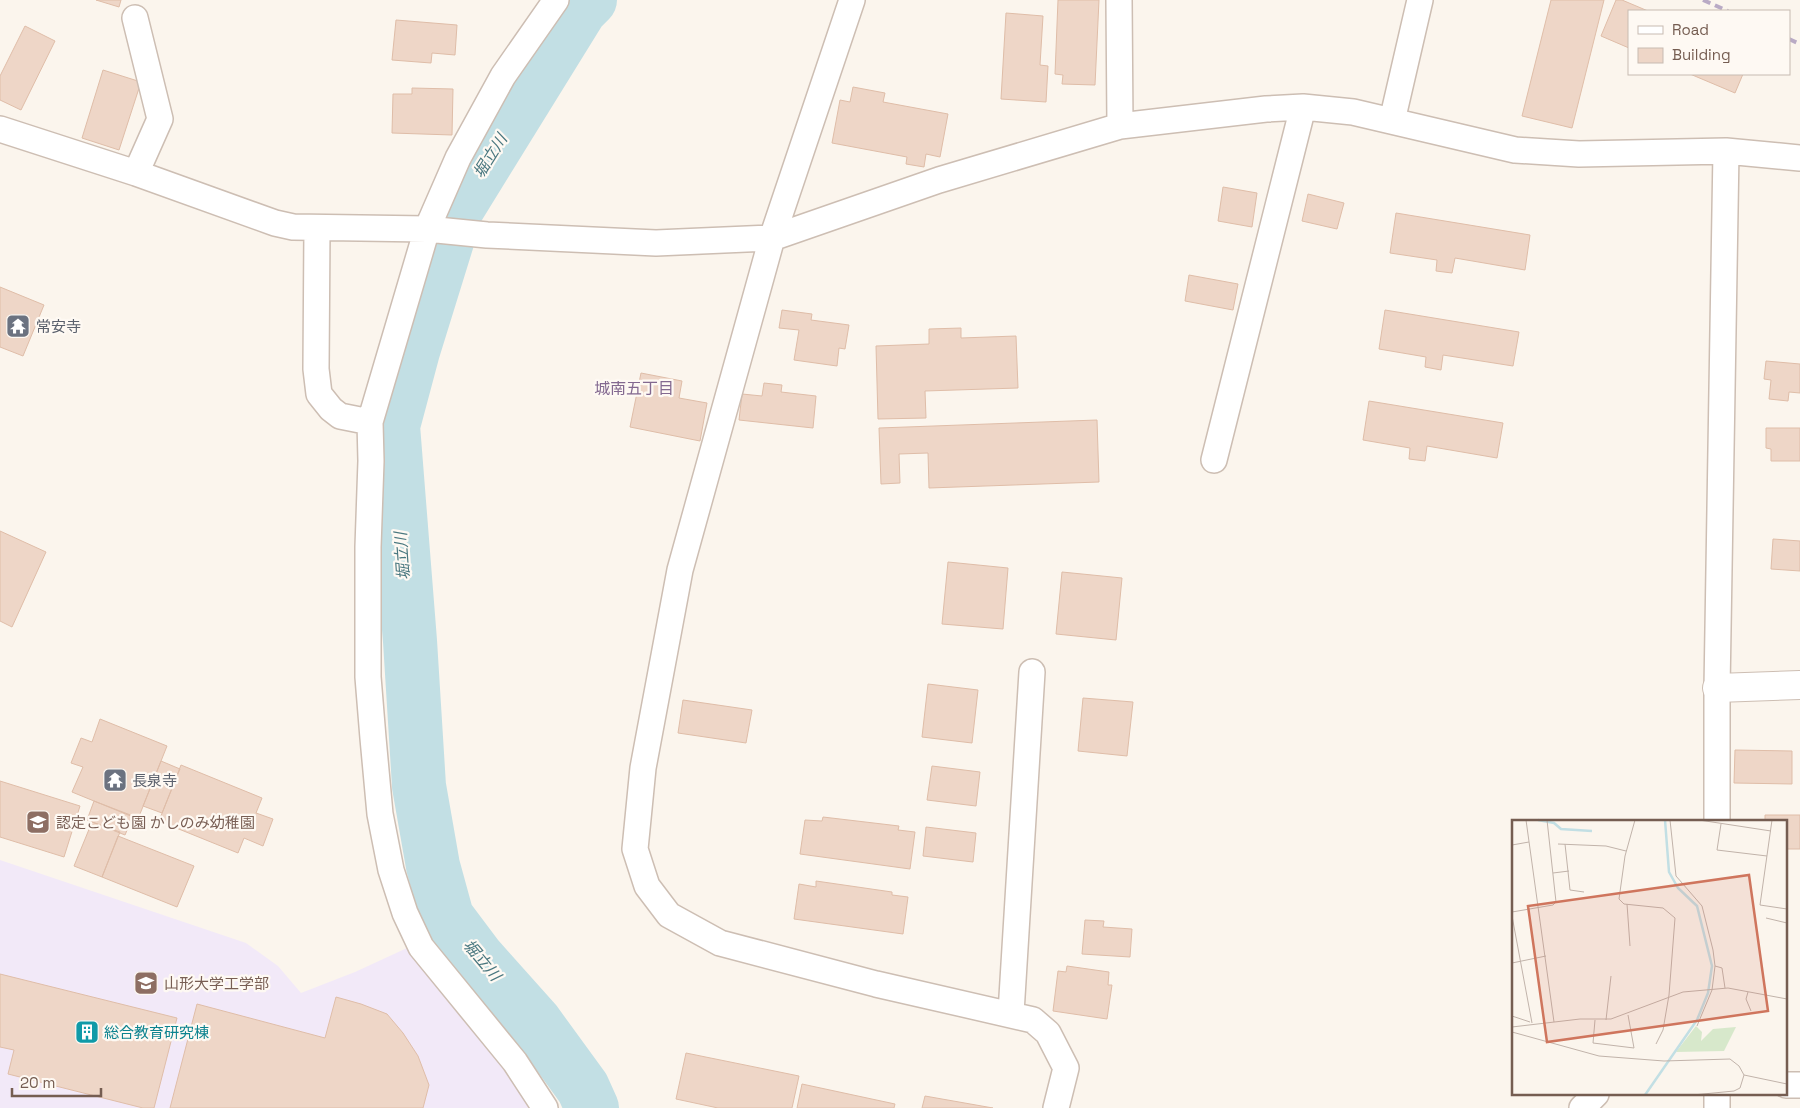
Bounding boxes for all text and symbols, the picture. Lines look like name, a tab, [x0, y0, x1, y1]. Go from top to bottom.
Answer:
legend	[1628, 10, 1790, 75]
text: Road	[1672, 20, 1709, 39]
text: Building	[1672, 45, 1731, 64]
water label: 堀立川	[468, 128, 513, 182]
temple icon: 常安寺	[5, 313, 31, 339]
place label: 常安寺	[36, 317, 81, 336]
district label: 城南五丁目	[594, 378, 674, 399]
water label: 堀立川	[390, 529, 414, 581]
temple icon: 長泉寺	[102, 767, 128, 793]
place label: 長泉寺	[132, 771, 177, 790]
school or university icon: 認定こども園 かしのみ幼稚園	[25, 809, 51, 835]
place label: 認定こども園 かしのみ幼稚園	[56, 813, 255, 832]
inset map	[1512, 820, 1788, 1096]
water label: 堀立川	[459, 935, 507, 987]
school or university icon: 山形大学工学部	[133, 970, 159, 996]
place label: 山形大学工学部	[164, 974, 269, 993]
building icon: 総合教育研究棟	[74, 1019, 100, 1045]
place label: 総合教育研究棟	[104, 1023, 209, 1042]
scale bar	[12, 1066, 101, 1098]
text: 20 m	[20, 1073, 55, 1092]

